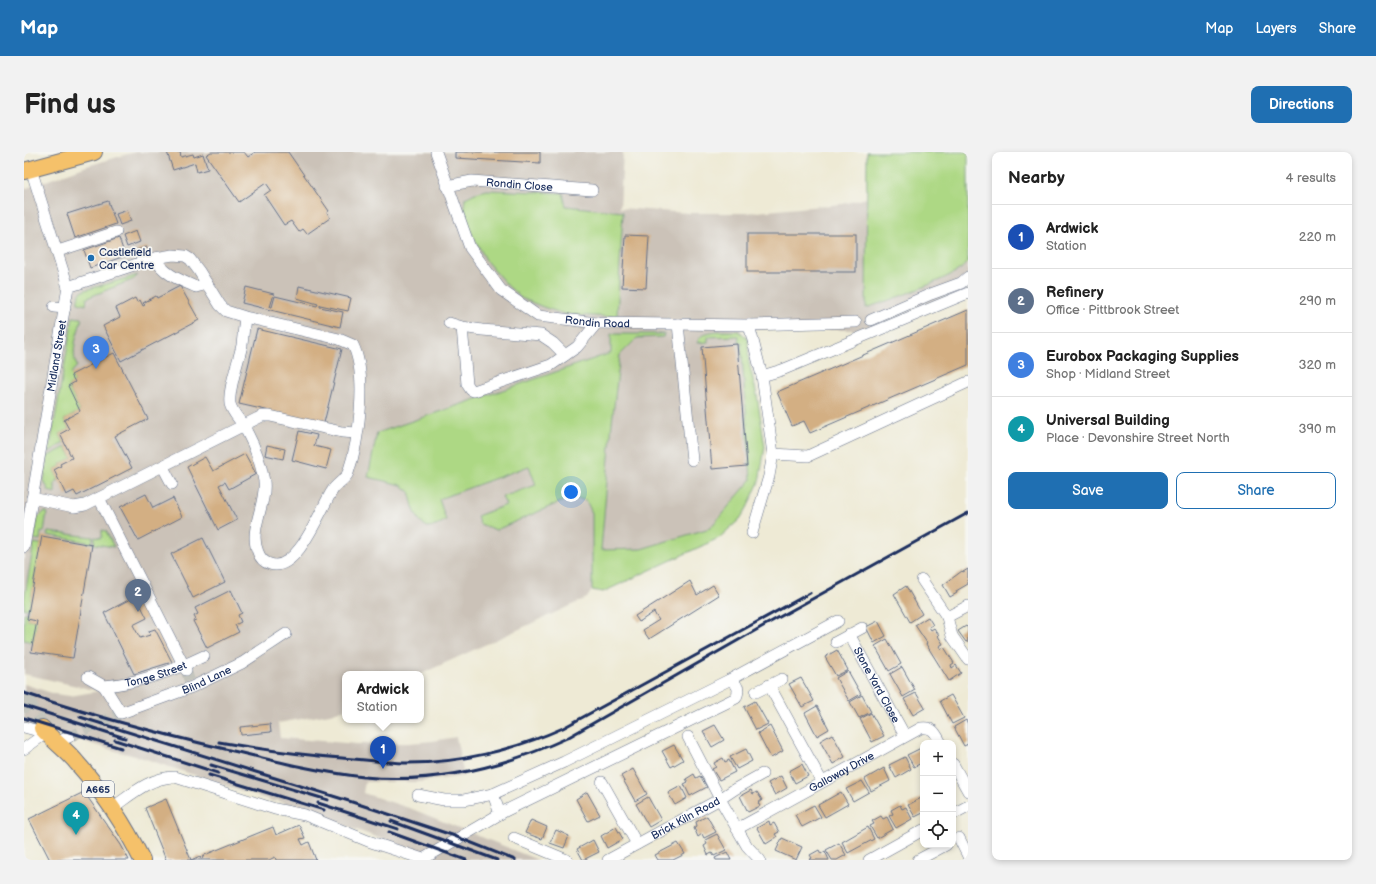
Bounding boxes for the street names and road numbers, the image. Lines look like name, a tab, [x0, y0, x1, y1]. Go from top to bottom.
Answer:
street label: Rondin Close	[486, 176, 554, 194]
street label: Rondin Road	[564, 313, 630, 330]
street label: Midland Street	[44, 318, 69, 393]
street label: Stone Yard Close	[851, 645, 903, 726]
street label: Tonge Street	[124, 659, 189, 690]
street label: Blind Lane	[180, 663, 234, 697]
street label: Galloway Drive	[807, 749, 877, 795]
road number: A665	[82, 781, 114, 797]
street label: Brick Kiln Road	[649, 794, 722, 842]

